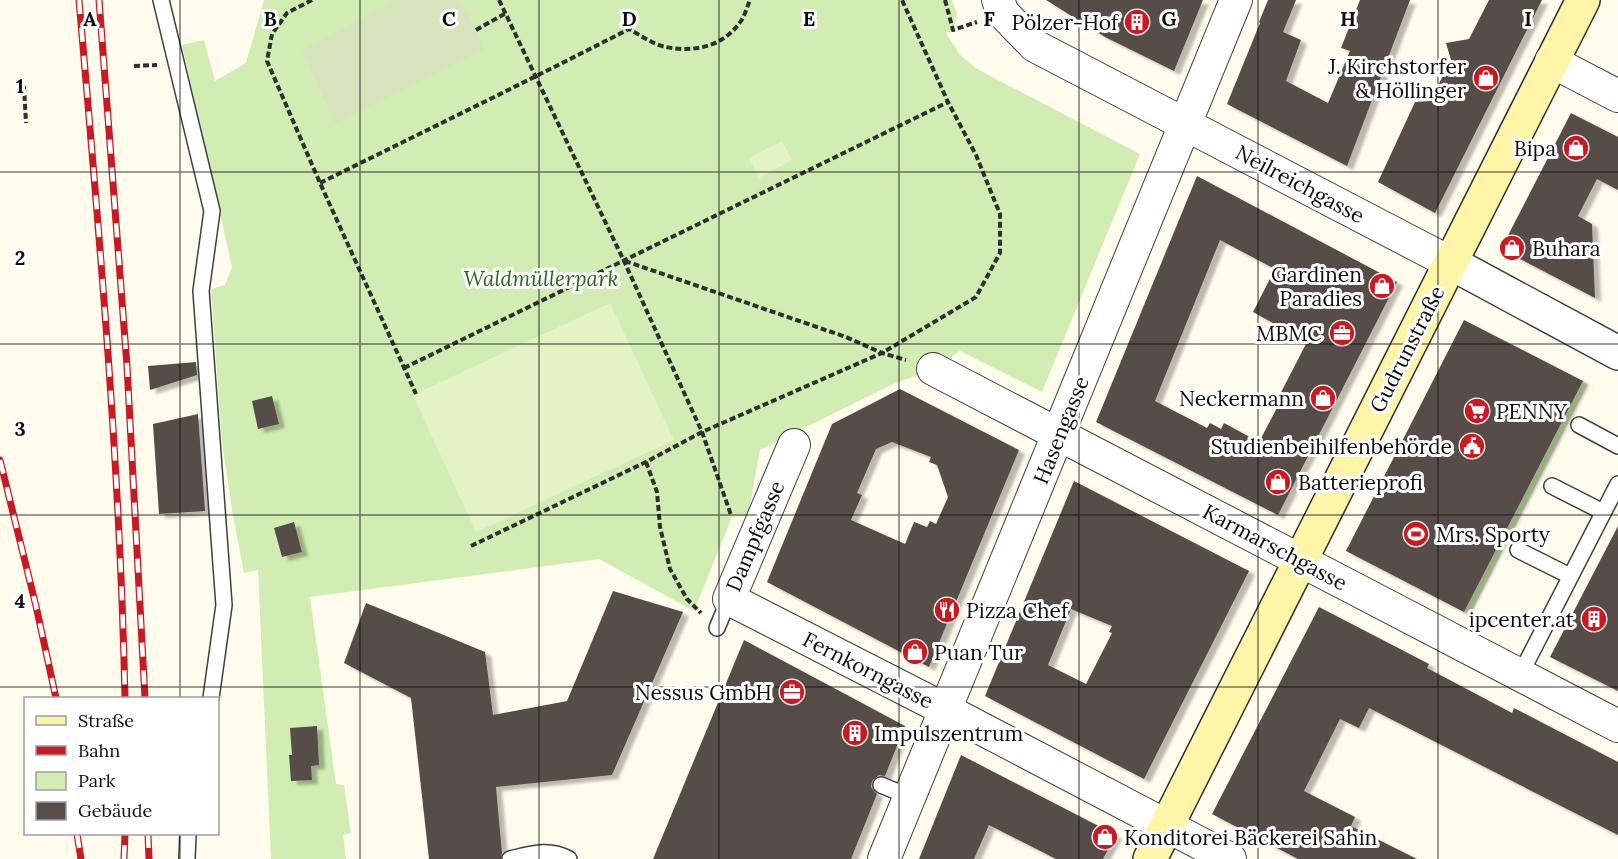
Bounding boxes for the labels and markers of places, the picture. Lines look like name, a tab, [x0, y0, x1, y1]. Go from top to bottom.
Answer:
building icon: Pölzer-Hof	[1122, 7, 1152, 37]
place label: Pölzer-Hof	[1011, 9, 1120, 36]
place label: J. Kirchstorfer & Höllinger	[1327, 53, 1466, 104]
shop icon: J. Kirchstorfer & Höllinger	[1471, 63, 1501, 93]
shop icon: Bipa	[1561, 133, 1591, 163]
place label: Bipa	[1514, 135, 1556, 162]
shop icon: Buhara	[1497, 233, 1527, 263]
place label: Buhara	[1532, 235, 1601, 262]
place label: Gardinen Paradies	[1271, 261, 1362, 312]
shop icon: Gardinen Paradies	[1367, 271, 1397, 301]
office icon: MBMC	[1327, 318, 1357, 348]
place label: MBMC	[1256, 320, 1322, 347]
shop icon: Neckermann	[1308, 383, 1338, 413]
place label: Neckermann	[1179, 385, 1304, 412]
supermarket icon: PENNY	[1462, 396, 1492, 426]
place label: PENNY	[1496, 398, 1568, 425]
public building icon: Studienbeihilfenbehörde	[1457, 431, 1487, 461]
place label: Studienbeihilfenbehörde	[1211, 433, 1452, 460]
shop icon: Batterieprofi	[1263, 467, 1293, 497]
place label: Batterieprofi	[1298, 469, 1423, 496]
sports icon: Mrs. Sporty	[1401, 519, 1431, 549]
place label: Mrs. Sporty	[1436, 521, 1550, 548]
restaurant icon: Pizza Chef	[932, 595, 962, 625]
place label: Pizza Chef	[966, 597, 1070, 624]
building icon: ipcenter.at	[1579, 604, 1609, 634]
place label: ipcenter.at	[1469, 606, 1575, 633]
shop icon: Puan Tur	[900, 637, 930, 667]
place label: Puan Tur	[934, 639, 1023, 666]
office icon: Nessus GmbH	[777, 677, 807, 707]
place label: Nessus GmbH	[635, 679, 772, 706]
building icon: Impulszentrum	[840, 718, 870, 748]
place label: Impulszentrum	[874, 720, 1023, 747]
shop icon: Konditorei Bäckerei Sahin	[1090, 822, 1120, 852]
place label: Konditorei Bäckerei Sahin	[1124, 824, 1378, 851]

